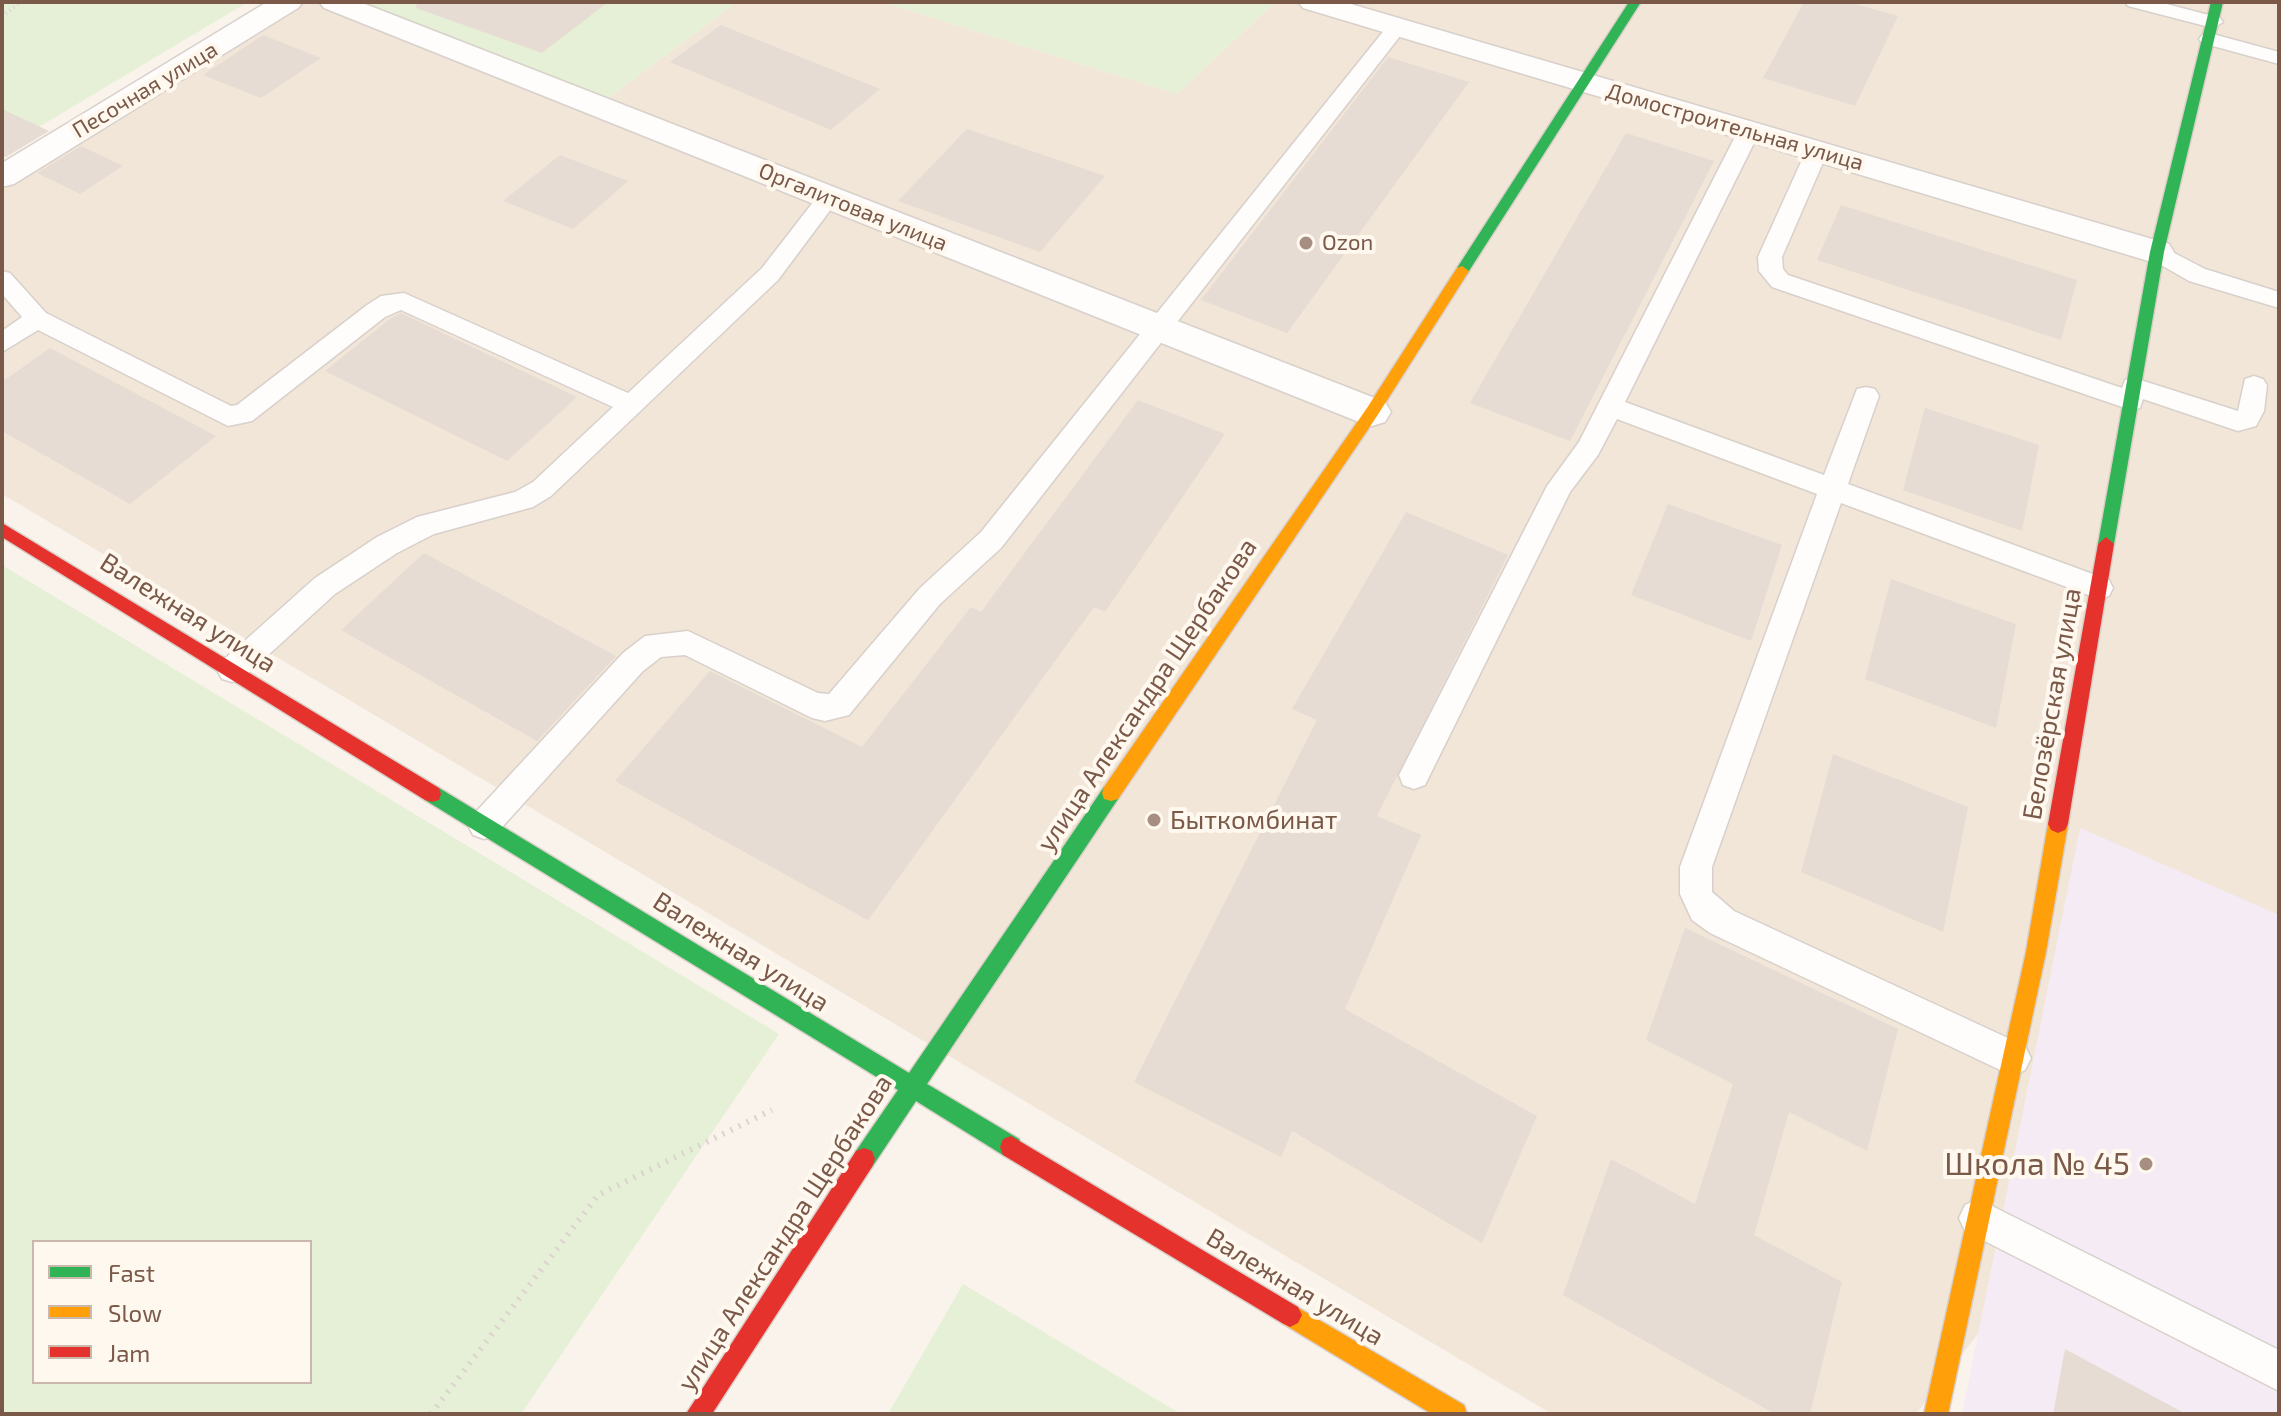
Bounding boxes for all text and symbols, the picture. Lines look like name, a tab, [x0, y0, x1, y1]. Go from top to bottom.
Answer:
street label: Песочная улица	[68, 36, 222, 144]
street label: Домостроительная улица	[1603, 78, 1867, 176]
street label: Оргалитовая улица	[755, 157, 951, 257]
place label: Ozon	[1322, 230, 1373, 256]
marker: Ozon	[1297, 234, 1315, 252]
street label: улица Александра Щербакова	[1030, 533, 1264, 857]
street label: Валежная улица	[94, 546, 282, 680]
street label: Белозёрская улица	[2016, 586, 2088, 822]
place label: Быткомбинат	[1170, 804, 1338, 836]
marker: Быткомбинат	[1145, 811, 1163, 829]
street label: Валежная улица	[647, 885, 835, 1019]
street label: улица Александра Щербакова	[671, 1069, 899, 1397]
place label: Школа № 45	[1944, 1145, 2130, 1183]
marker: Школа № 45	[2137, 1155, 2155, 1173]
street label: Валежная улица	[1201, 1222, 1389, 1352]
legend	[32, 1240, 312, 1384]
text: Fast	[108, 1258, 155, 1287]
text: Slow	[108, 1298, 162, 1327]
text: Jam	[108, 1338, 150, 1367]

